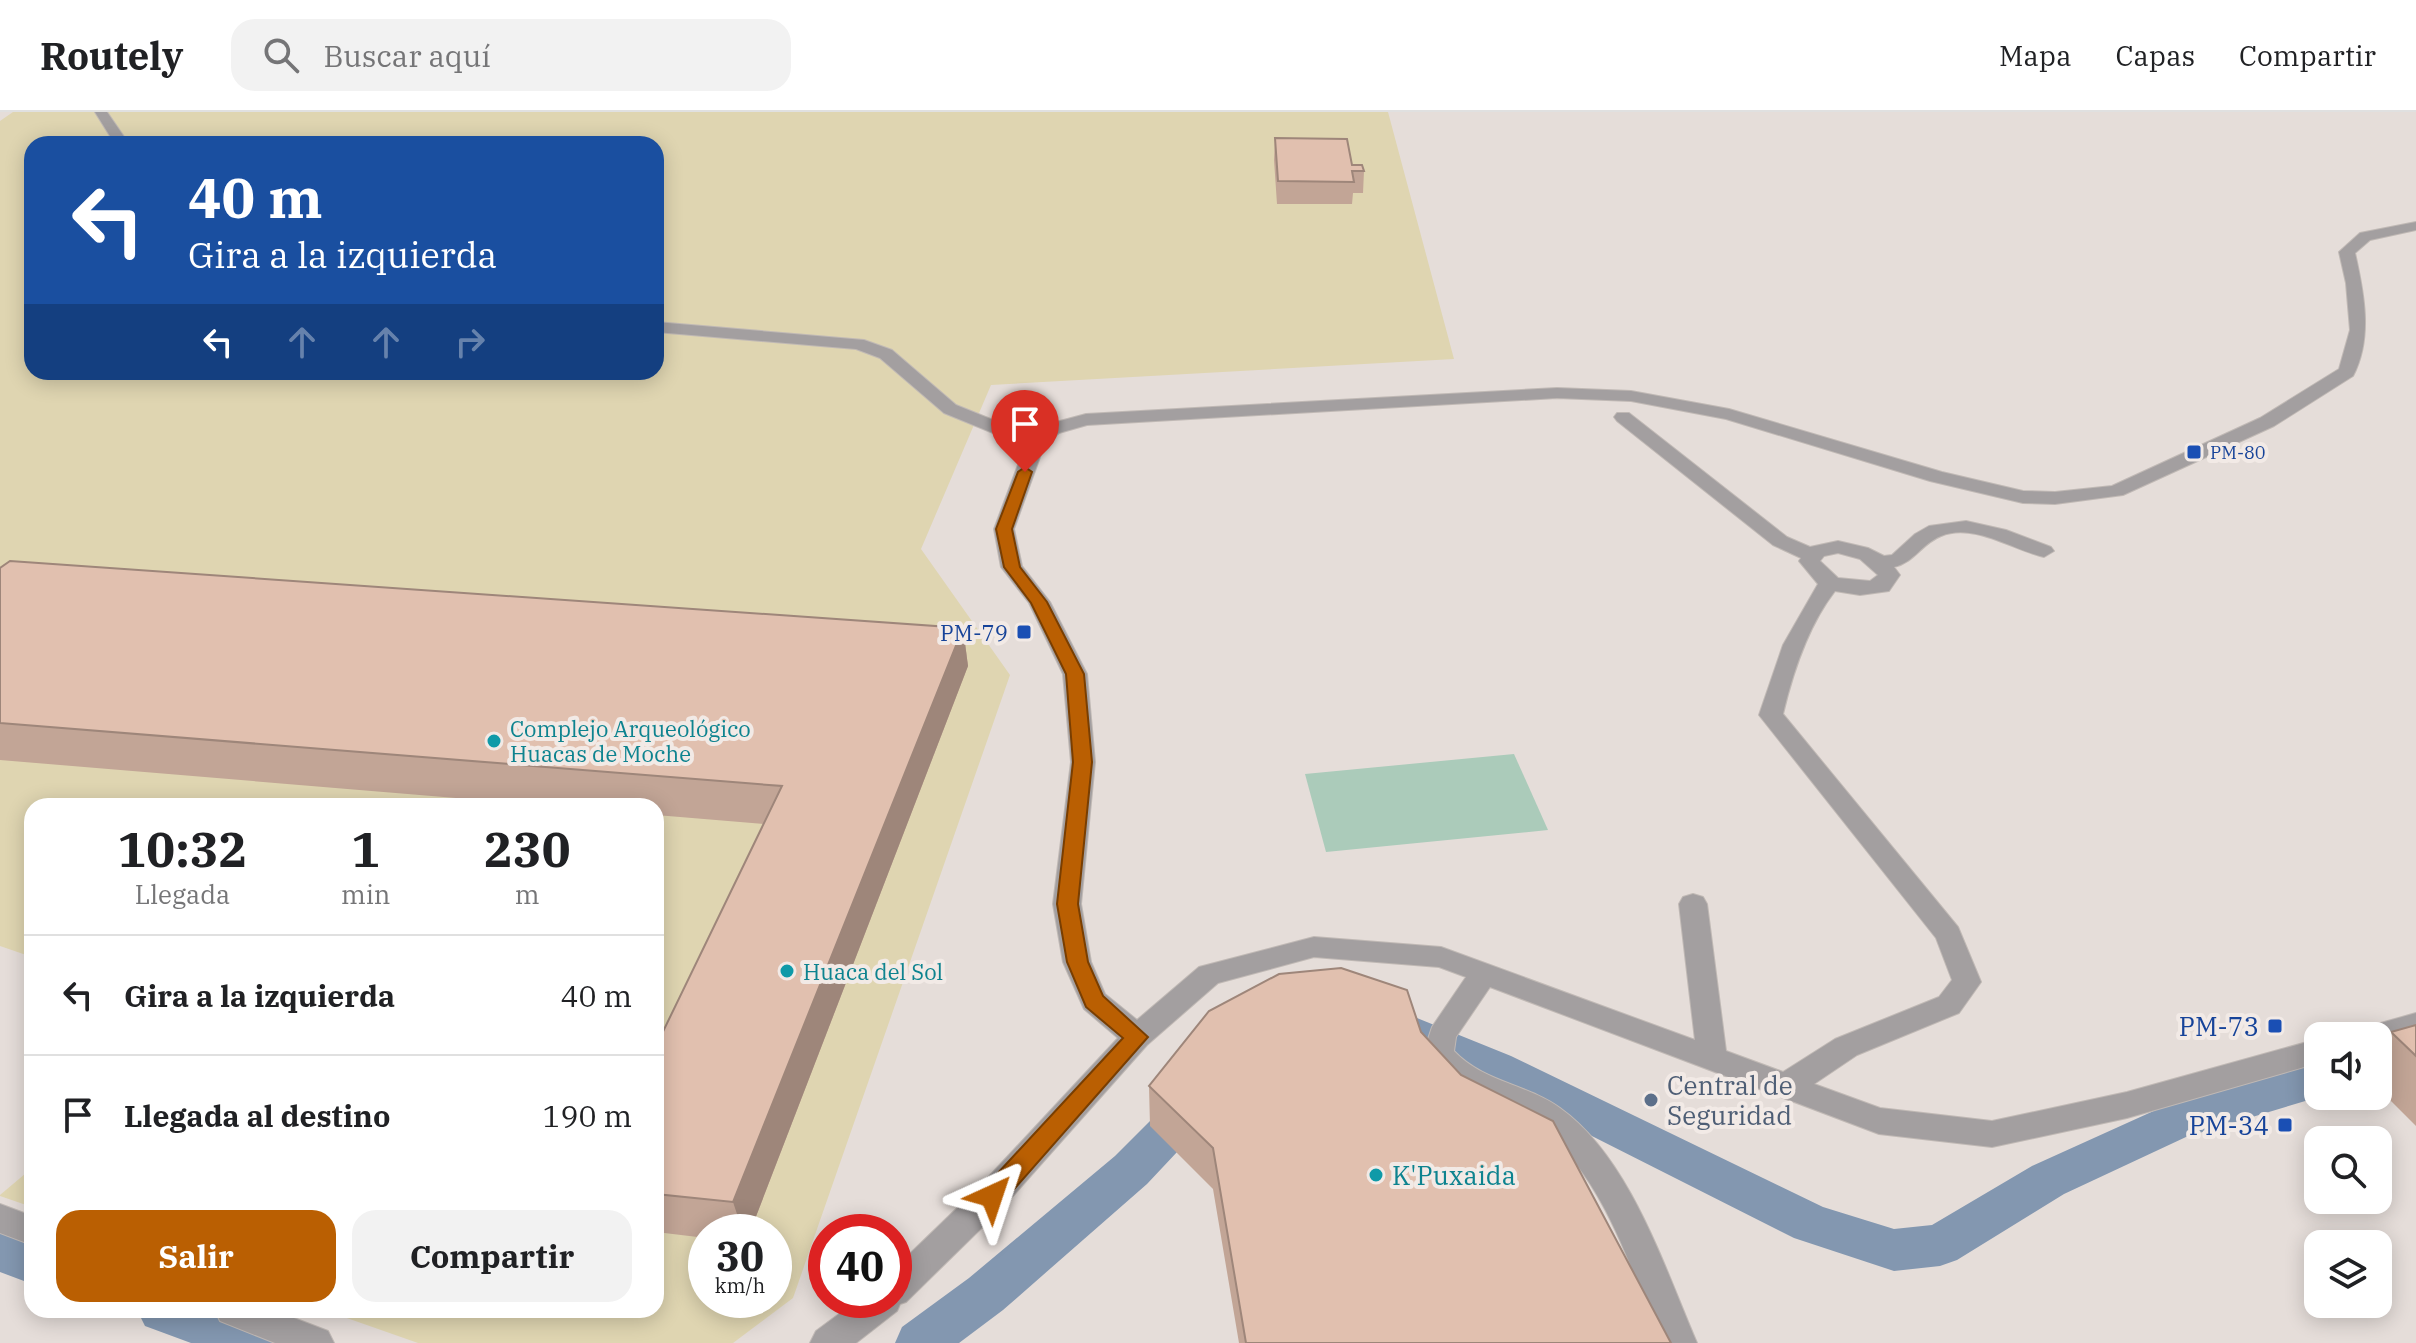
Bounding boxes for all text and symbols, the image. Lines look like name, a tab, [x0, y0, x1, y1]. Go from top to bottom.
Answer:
search box	[231, 19, 791, 91]
text: Routely	[40, 31, 183, 80]
icon: search	[259, 33, 303, 77]
text: Buscar aquí	[323, 36, 491, 75]
text: Mapa	[1999, 37, 2072, 74]
text: Capas	[2116, 37, 2195, 74]
text: Compartir	[2239, 37, 2376, 74]
text: 40 m	[188, 161, 323, 233]
icon: left	[56, 168, 160, 272]
text: Gira a la izquierda	[188, 231, 497, 278]
icon: left	[196, 320, 240, 364]
icon: ahead	[280, 320, 324, 364]
icon: ahead	[364, 320, 408, 364]
icon: right	[448, 320, 492, 364]
pin	[991, 390, 1059, 472]
icon: arrive	[1003, 402, 1047, 446]
place label: PM-80	[2210, 441, 2266, 464]
marker: PM-80	[2185, 443, 2203, 461]
place label: PM-79	[940, 618, 1008, 647]
marker: PM-79	[1015, 623, 1033, 641]
place label: Complejo Arqueológico Huacas de Moche	[510, 714, 751, 768]
marker: Complejo Arqueológico Huacas de Moche	[485, 732, 503, 750]
text: 10:32	[118, 818, 247, 880]
text: 1	[351, 818, 380, 880]
text: 230	[484, 818, 570, 880]
text: Llegada	[135, 877, 230, 911]
text: min	[341, 877, 390, 911]
text: m	[515, 877, 540, 911]
place label: Huaca del Sol	[803, 957, 943, 986]
marker: Huaca del Sol	[778, 962, 796, 980]
icon: left	[56, 973, 100, 1017]
text: Gira a la izquierda	[124, 976, 395, 1015]
text: 40 m	[560, 976, 632, 1015]
place label: PM-73	[2179, 1009, 2259, 1043]
marker: PM-73	[2266, 1017, 2284, 1035]
map controls	[2304, 1022, 2392, 1318]
button: sound	[2304, 1022, 2392, 1110]
place label: Central de Seguridad	[1667, 1068, 1793, 1132]
marker: Central de Seguridad	[1642, 1091, 1660, 1109]
icon: arrive	[56, 1093, 100, 1137]
text: Llegada al destino	[124, 1096, 390, 1135]
text: 190 m	[542, 1096, 632, 1135]
place label: PM-34	[2189, 1108, 2269, 1142]
marker: PM-34	[2276, 1116, 2294, 1134]
button: search	[2304, 1126, 2392, 1214]
position arrow	[950, 1154, 1034, 1238]
place label: K'Puxaida	[1392, 1158, 1516, 1192]
marker: K'Puxaida	[1367, 1166, 1385, 1184]
button: Salir	[56, 1210, 336, 1302]
button: Compartir	[352, 1210, 632, 1302]
speed limit sign: 40	[808, 1214, 912, 1318]
text: 30	[716, 1230, 764, 1282]
button: layers	[2304, 1230, 2392, 1318]
text: km/h	[715, 1272, 765, 1299]

